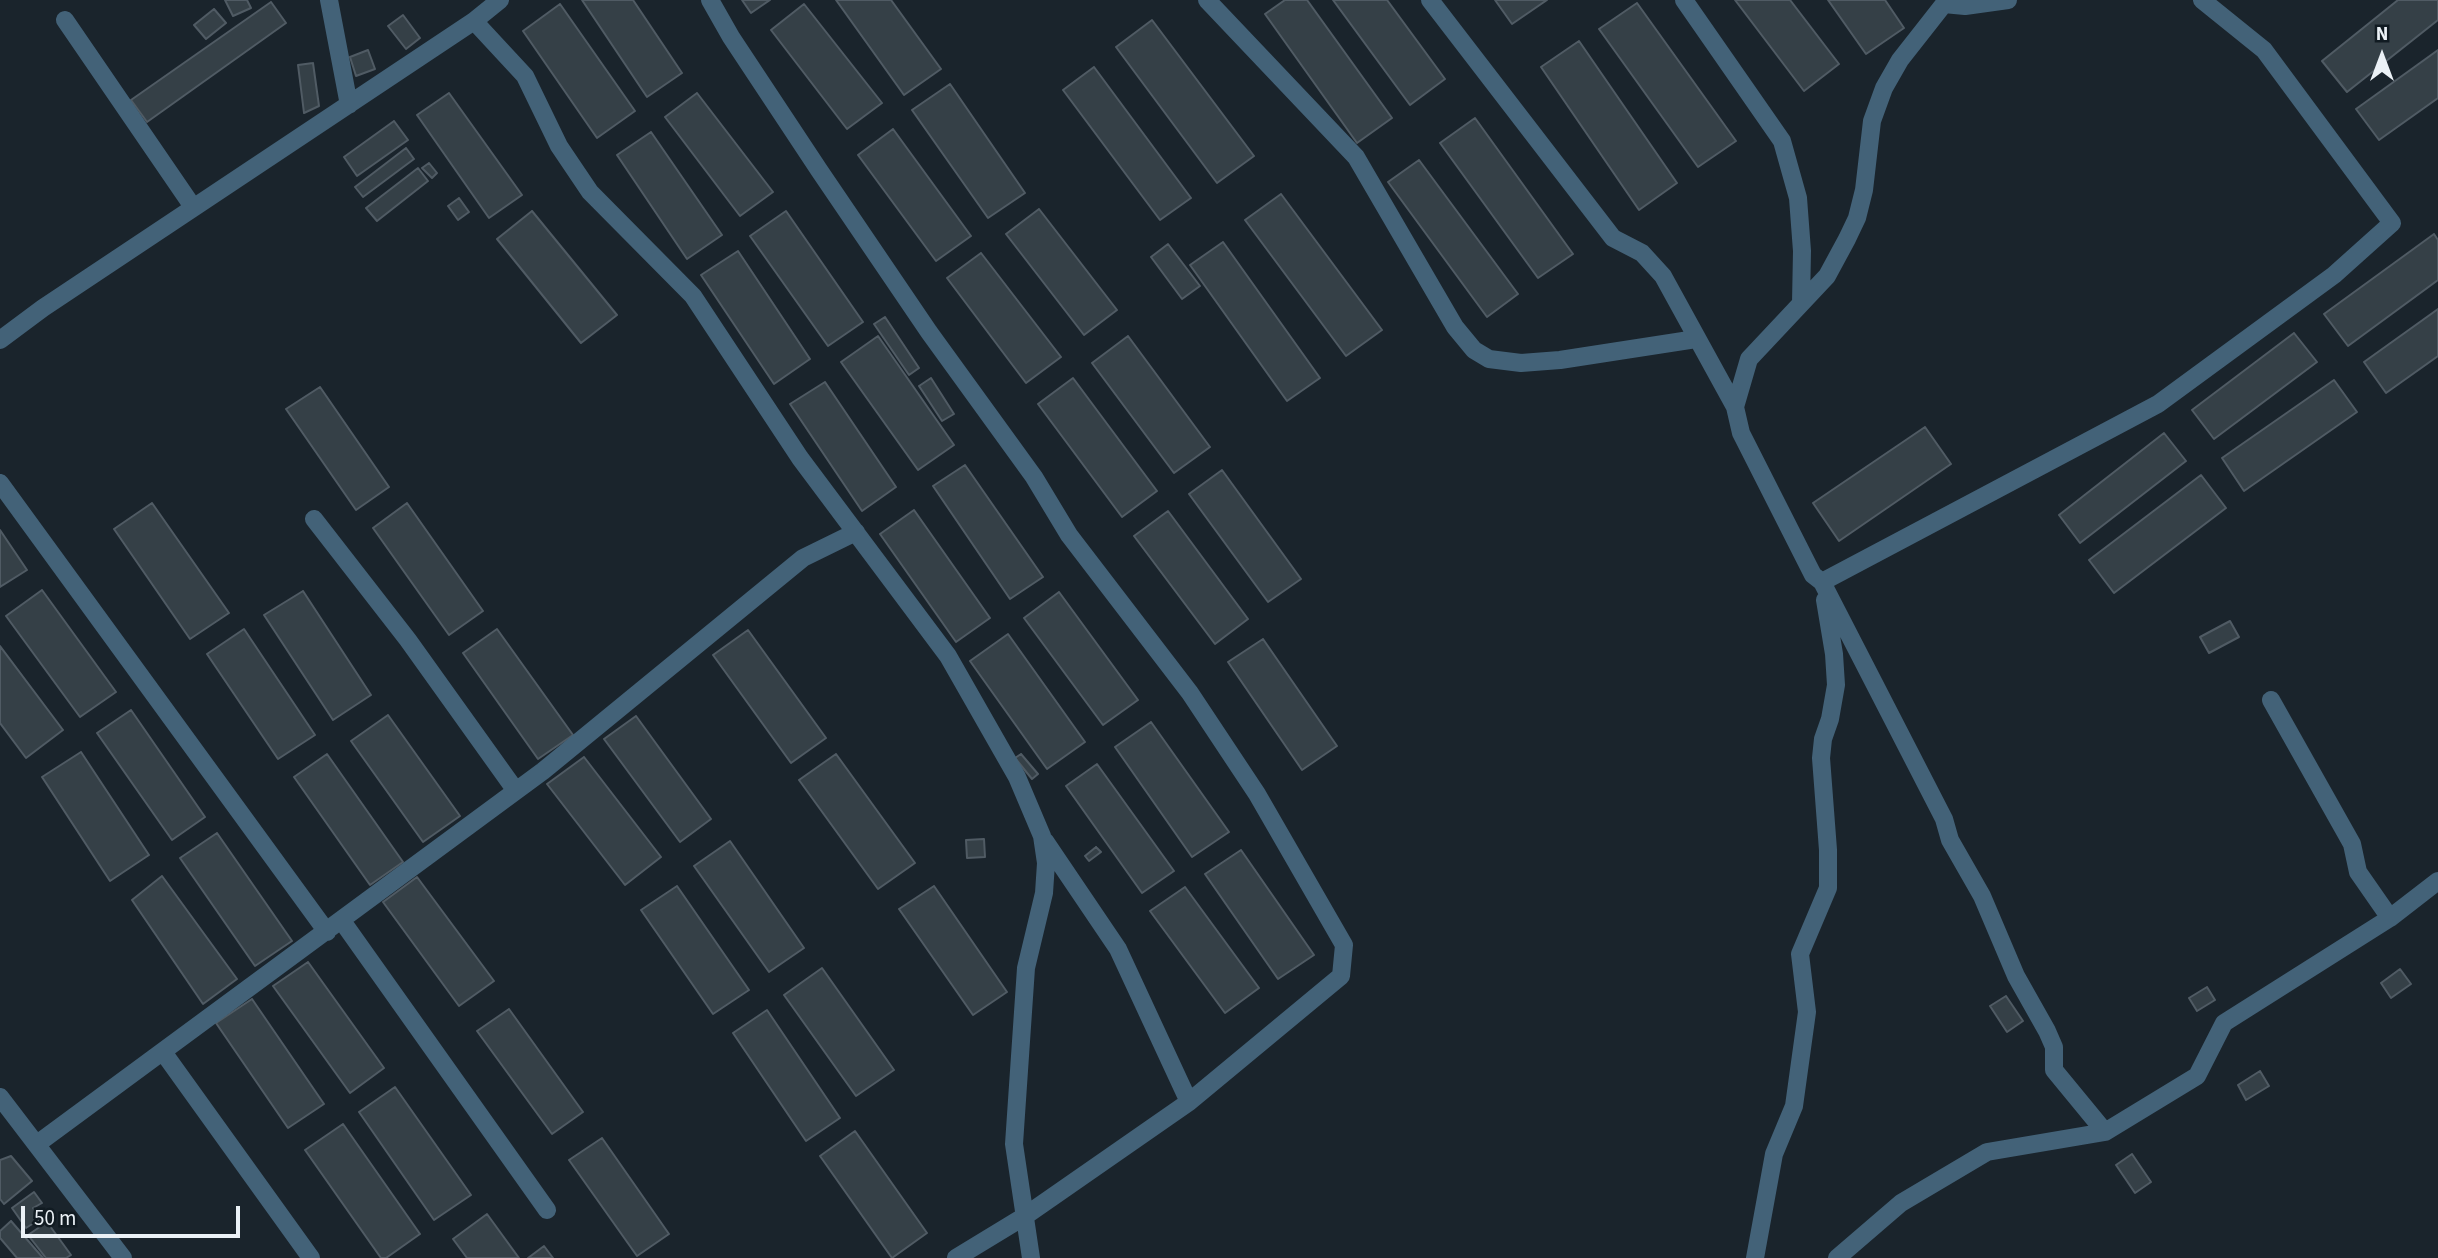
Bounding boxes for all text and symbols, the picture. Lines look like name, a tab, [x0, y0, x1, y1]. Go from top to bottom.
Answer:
north arrow	[2347, 21, 2417, 91]
text: N	[2376, 21, 2388, 48]
scale bar	[24, 1192, 243, 1236]
text: 50 m	[34, 1203, 76, 1233]

